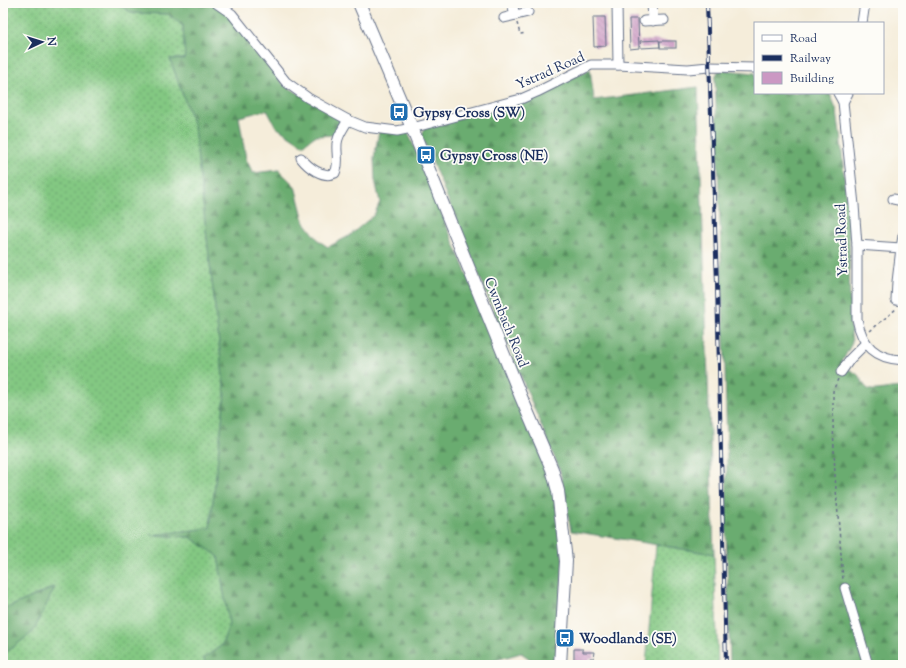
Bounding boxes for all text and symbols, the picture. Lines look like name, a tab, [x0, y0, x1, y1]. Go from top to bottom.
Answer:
north arrow	[22, 22, 62, 62]
legend	[754, 22, 884, 94]
text: Road	[790, 30, 817, 48]
text: N	[43, 35, 59, 47]
street label: Ystrad Road	[513, 48, 588, 96]
text: Railway	[790, 50, 831, 68]
text: Building	[790, 70, 834, 88]
bus stop icon: Gypsy Cross (SW)	[388, 101, 410, 123]
place label: Gypsy Cross (SW)	[413, 104, 525, 124]
bus stop icon: Gypsy Cross (NE)	[415, 144, 437, 166]
place label: Gypsy Cross (NE)	[440, 147, 548, 167]
street label: Ystrad Road	[832, 203, 854, 277]
street label: Cwmbach Road	[478, 275, 532, 371]
bus stop icon: Woodlands (SE)	[554, 627, 576, 649]
place label: Woodlands (SE)	[579, 630, 677, 650]

